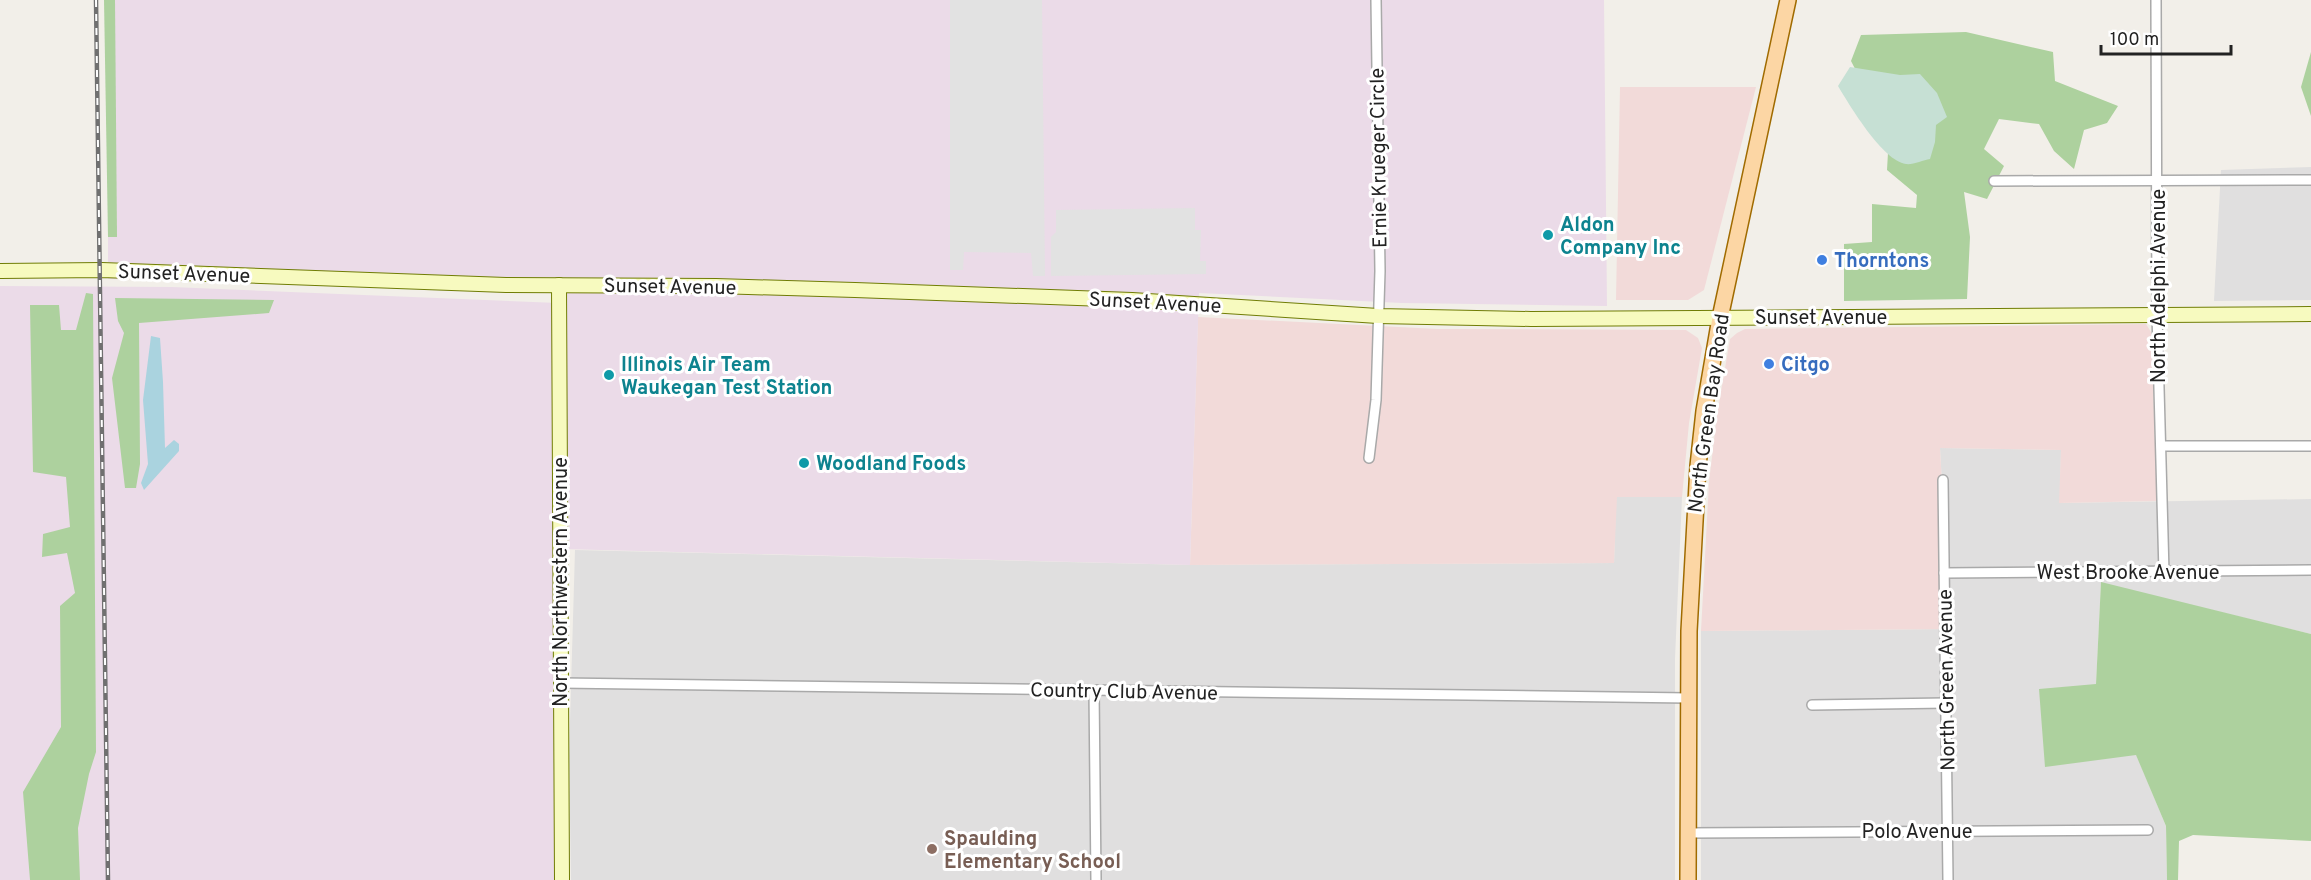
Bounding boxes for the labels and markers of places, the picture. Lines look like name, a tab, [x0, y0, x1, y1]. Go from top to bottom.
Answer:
place label: Aldon Company Inc	[1560, 213, 1681, 262]
marker: Aldon Company Inc	[1541, 228, 1555, 242]
place label: Thorntons	[1834, 249, 1929, 275]
marker: Thorntons	[1815, 253, 1829, 267]
place label: Illinois Air Team Waukegan Test Station	[621, 353, 832, 402]
place label: Citgo	[1781, 353, 1830, 379]
marker: Citgo	[1762, 357, 1776, 371]
marker: Illinois Air Team Waukegan Test Station	[602, 368, 616, 382]
place label: Woodland Foods	[816, 452, 966, 478]
marker: Woodland Foods	[797, 456, 811, 470]
place label: Spaulding Elementary School	[944, 827, 1121, 876]
marker: Spaulding Elementary School	[925, 842, 939, 856]

